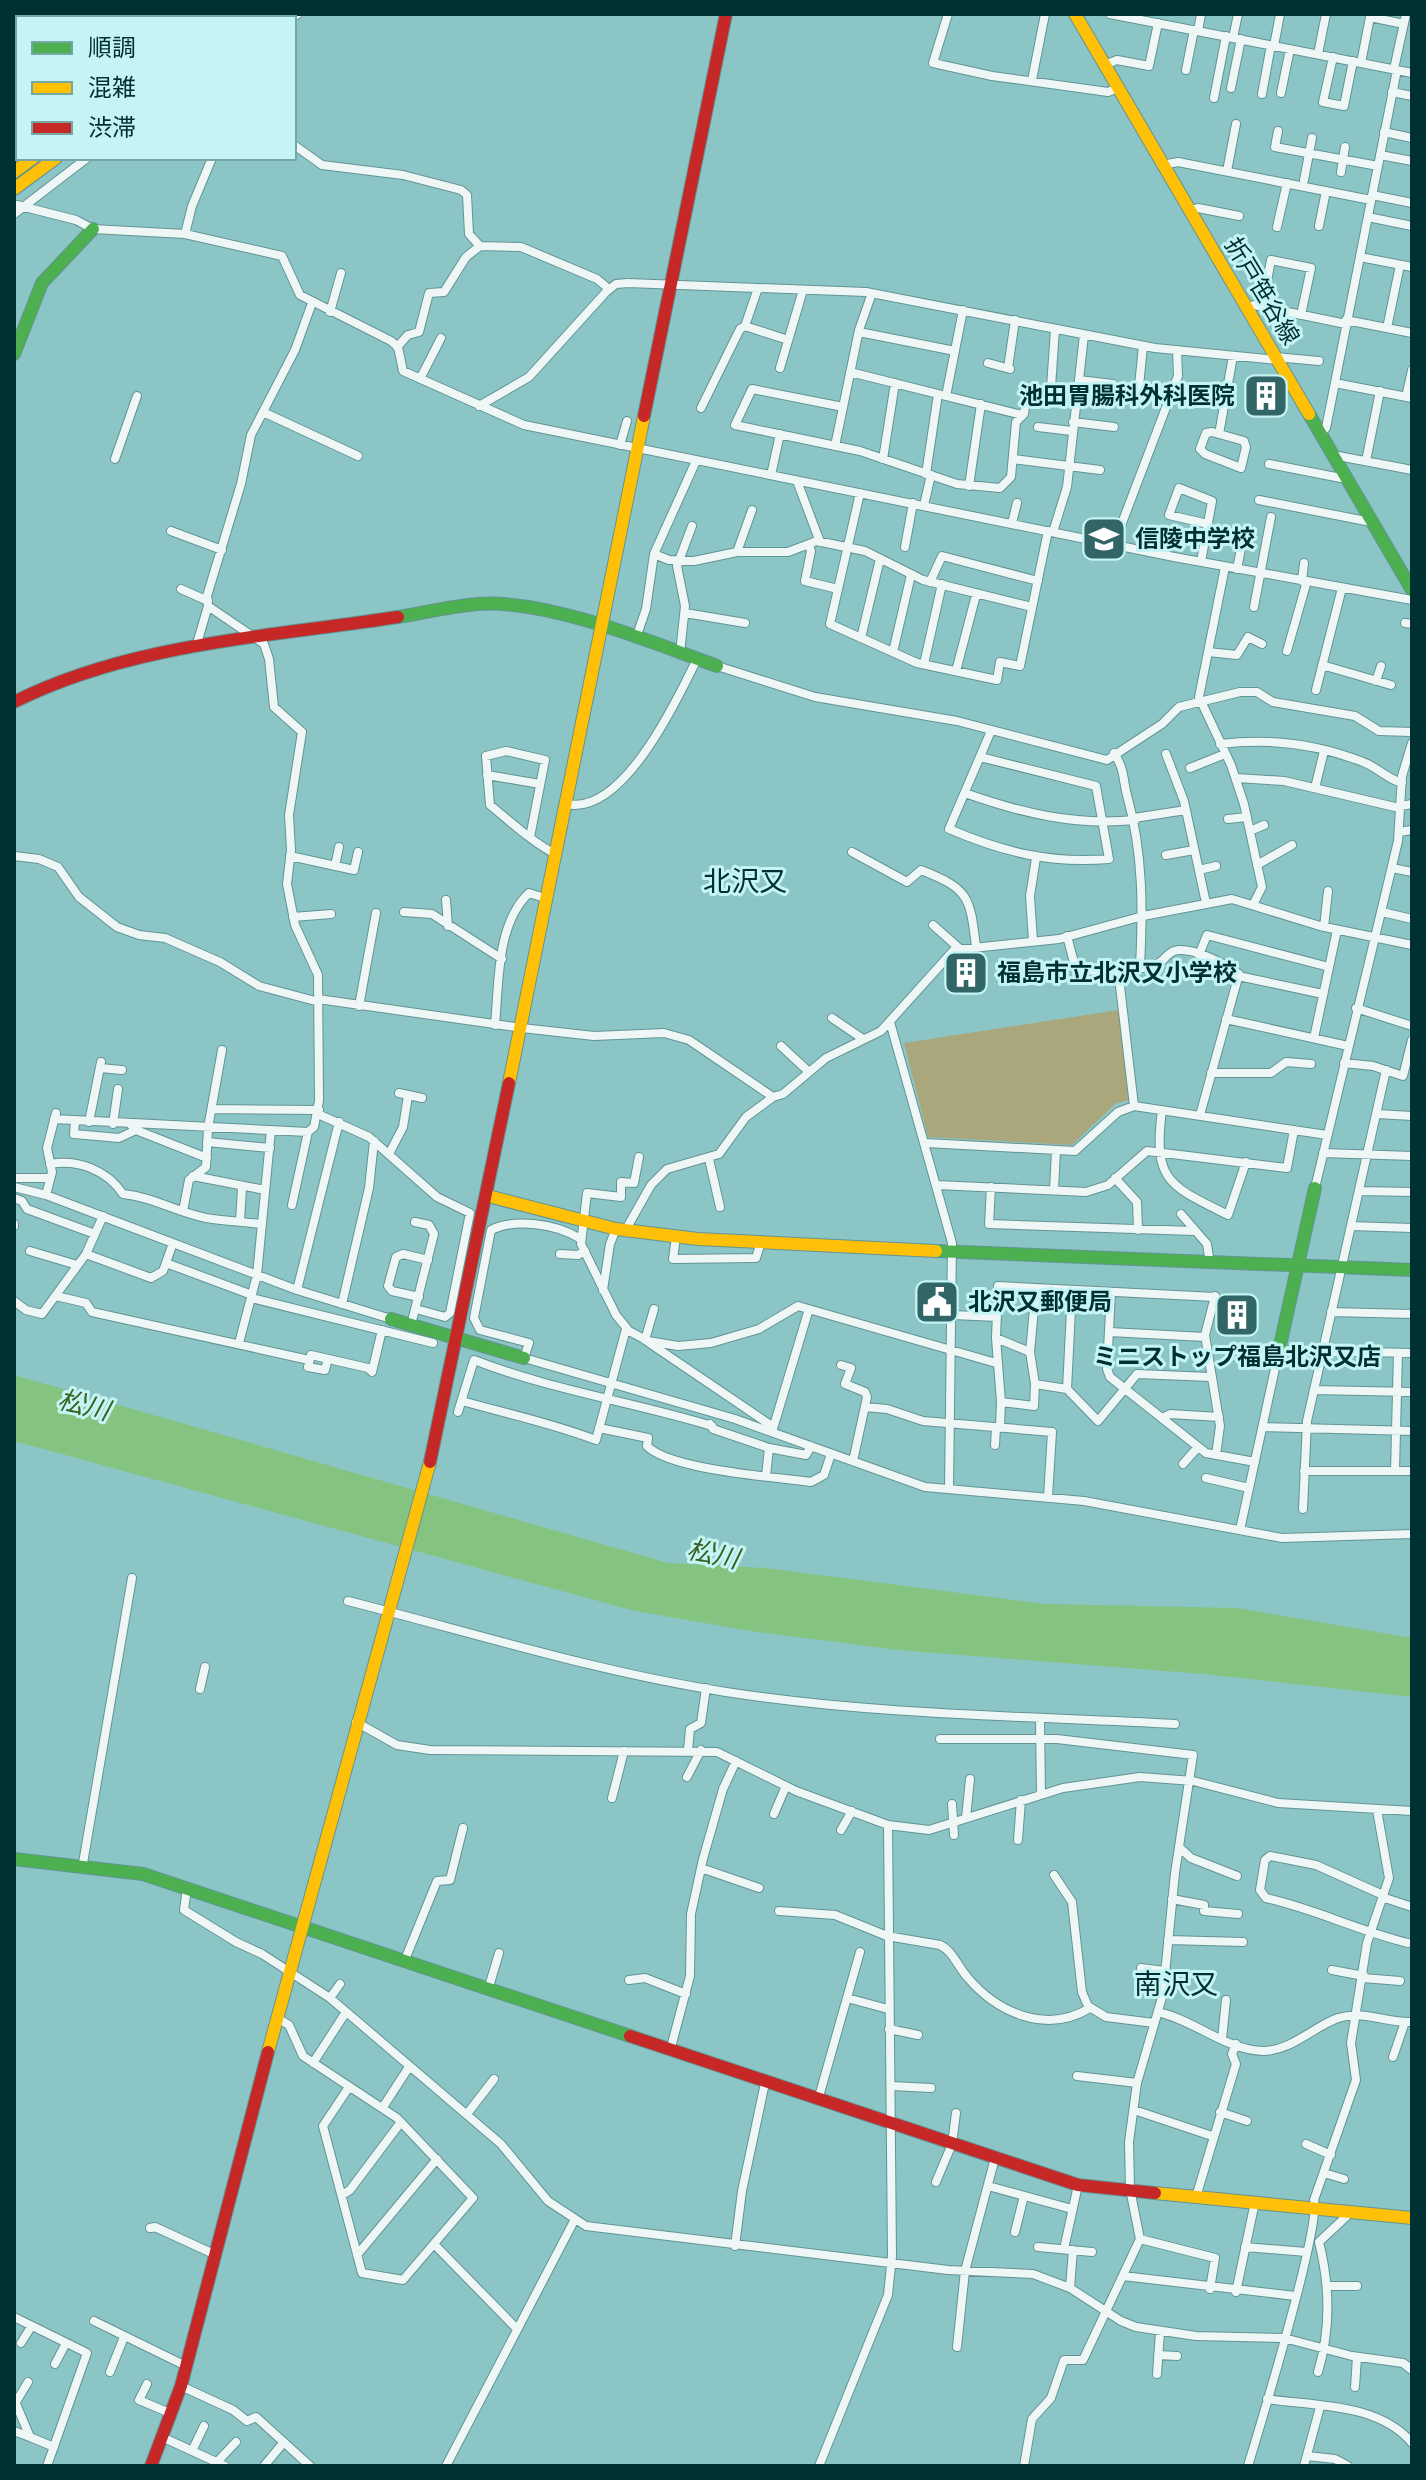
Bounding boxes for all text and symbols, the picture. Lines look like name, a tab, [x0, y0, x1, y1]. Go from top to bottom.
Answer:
legend	[16, 16, 296, 160]
text: 順調	[88, 28, 136, 63]
text: 混雑	[88, 68, 136, 103]
text: 渋滞	[88, 108, 136, 143]
street label: 折戸笹谷線	[1218, 229, 1310, 350]
building icon: 池田胃腸科外科医院	[1242, 372, 1290, 420]
place label: 池田胃腸科外科医院	[1019, 376, 1235, 411]
school or university icon: 信陵中学校	[1080, 515, 1128, 563]
place label: 信陵中学校	[1135, 519, 1255, 554]
district label: 北沢又	[703, 858, 787, 900]
building icon: 福島市立北沢又小学校	[942, 949, 990, 997]
place label: 福島市立北沢又小学校	[997, 953, 1237, 988]
public building icon: 北沢又郵便局	[913, 1278, 961, 1326]
place label: 北沢又郵便局	[968, 1282, 1112, 1317]
building icon: ミニストップ福島北沢又店	[1213, 1291, 1261, 1339]
place label: ミニストップ福島北沢又店	[1093, 1337, 1381, 1372]
water label: 松川	[55, 1377, 117, 1429]
water label: 松川	[684, 1527, 746, 1577]
district label: 南沢又	[1134, 1961, 1218, 2003]

